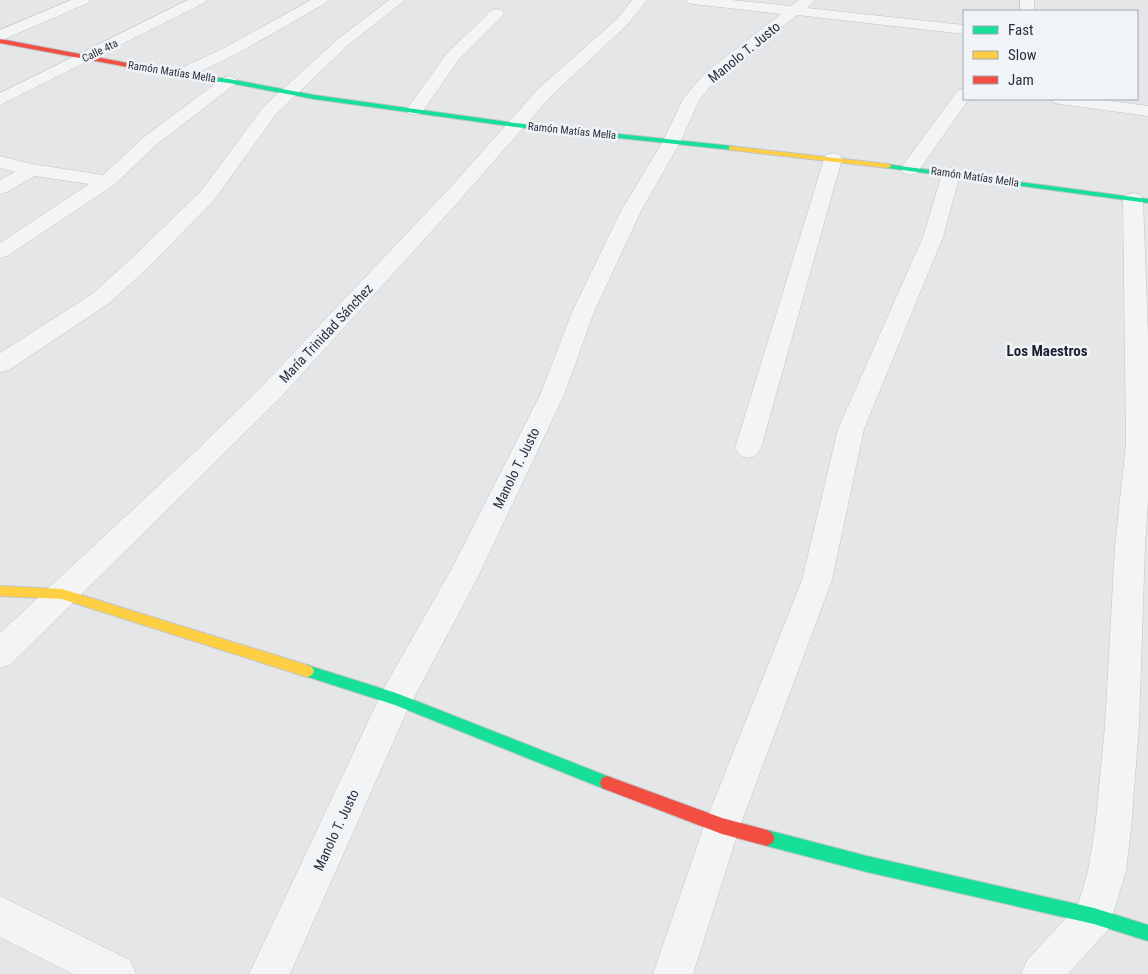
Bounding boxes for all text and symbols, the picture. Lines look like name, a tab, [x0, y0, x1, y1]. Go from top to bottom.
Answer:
legend	[963, 10, 1138, 100]
street label: Manolo T. Justo	[705, 18, 783, 86]
text: Fast	[1008, 21, 1033, 39]
street label: Calle 4ta	[80, 37, 120, 65]
text: Slow	[1008, 46, 1037, 64]
street label: Ramón Matías Mella	[127, 59, 217, 85]
text: Jam	[1008, 71, 1034, 89]
street label: Ramón Matías Mella	[527, 120, 617, 142]
street label: Ramón Matías Mella	[930, 164, 1020, 190]
street label: María Trinidad Sánchez	[276, 280, 376, 386]
district label: Los Maestros	[1007, 342, 1088, 360]
street label: Manolo T. Justo	[490, 425, 542, 511]
street label: Manolo T. Justo	[310, 787, 362, 873]

